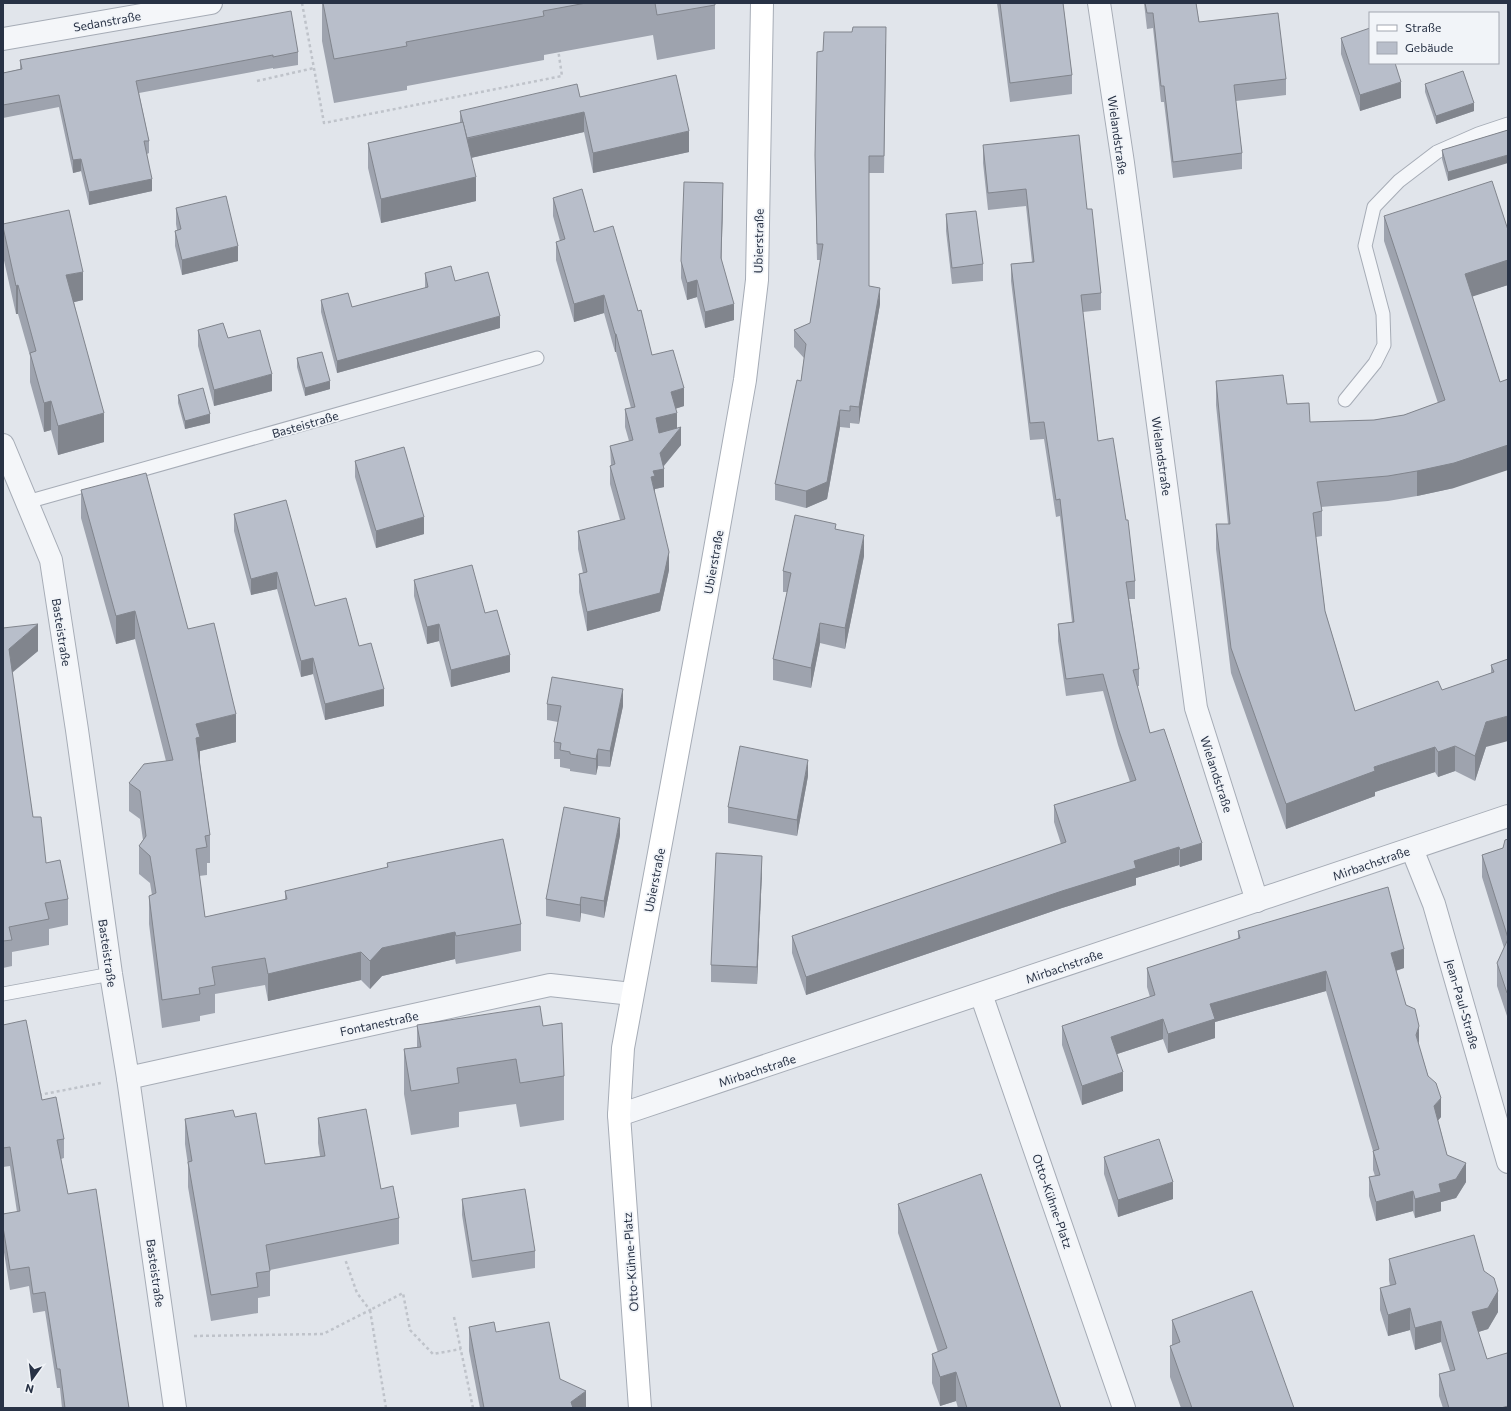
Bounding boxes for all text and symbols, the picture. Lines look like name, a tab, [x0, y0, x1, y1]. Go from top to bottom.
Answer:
street label: Sedanstraße	[72, 8, 142, 34]
legend	[1369, 12, 1499, 64]
text: Straße	[1405, 20, 1441, 34]
text: Gebäude	[1405, 40, 1453, 54]
street label: Wielandstraße	[1106, 95, 1130, 175]
street label: Ubierstraße	[750, 208, 766, 274]
street label: Basteistraße	[270, 408, 340, 440]
street label: Wielandstraße	[1150, 416, 1174, 496]
street label: Ubierstraße	[700, 529, 726, 595]
street label: Basteistraße	[50, 597, 74, 667]
street label: Wielandstraße	[1198, 734, 1236, 814]
street label: Mirbachstraße	[1331, 843, 1411, 883]
street label: Ubierstraße	[641, 847, 667, 913]
street label: Basteistraße	[96, 918, 120, 988]
street label: Mirbachstraße	[1024, 946, 1104, 986]
street label: Jean-Paul-Straße	[1442, 957, 1483, 1051]
street label: Fontanestraße	[338, 1008, 420, 1038]
street label: Mirbachstraße	[717, 1051, 797, 1089]
street label: Otto-Kühne-Platz	[1030, 1152, 1076, 1250]
street label: Otto-Kühne-Platz	[620, 1212, 640, 1312]
street label: Basteistraße	[144, 1238, 168, 1308]
north arrow	[12, 1359, 52, 1399]
text: N	[24, 1382, 35, 1396]

